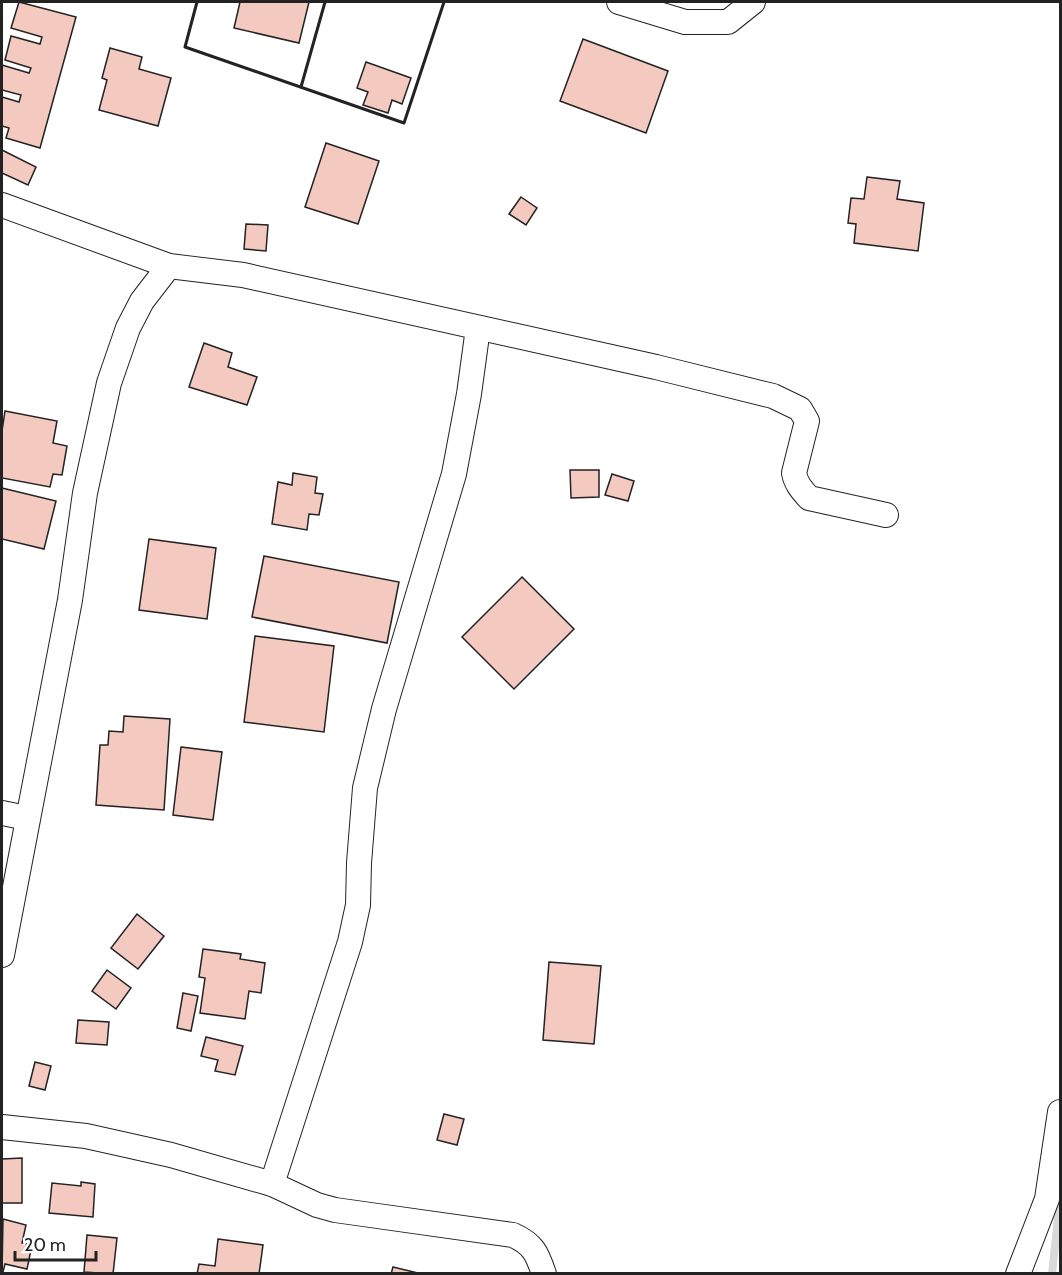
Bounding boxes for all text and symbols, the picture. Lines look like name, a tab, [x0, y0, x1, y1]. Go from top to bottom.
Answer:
scale bar	[15, 1224, 96, 1262]
text: 20 m	[24, 1234, 66, 1256]

